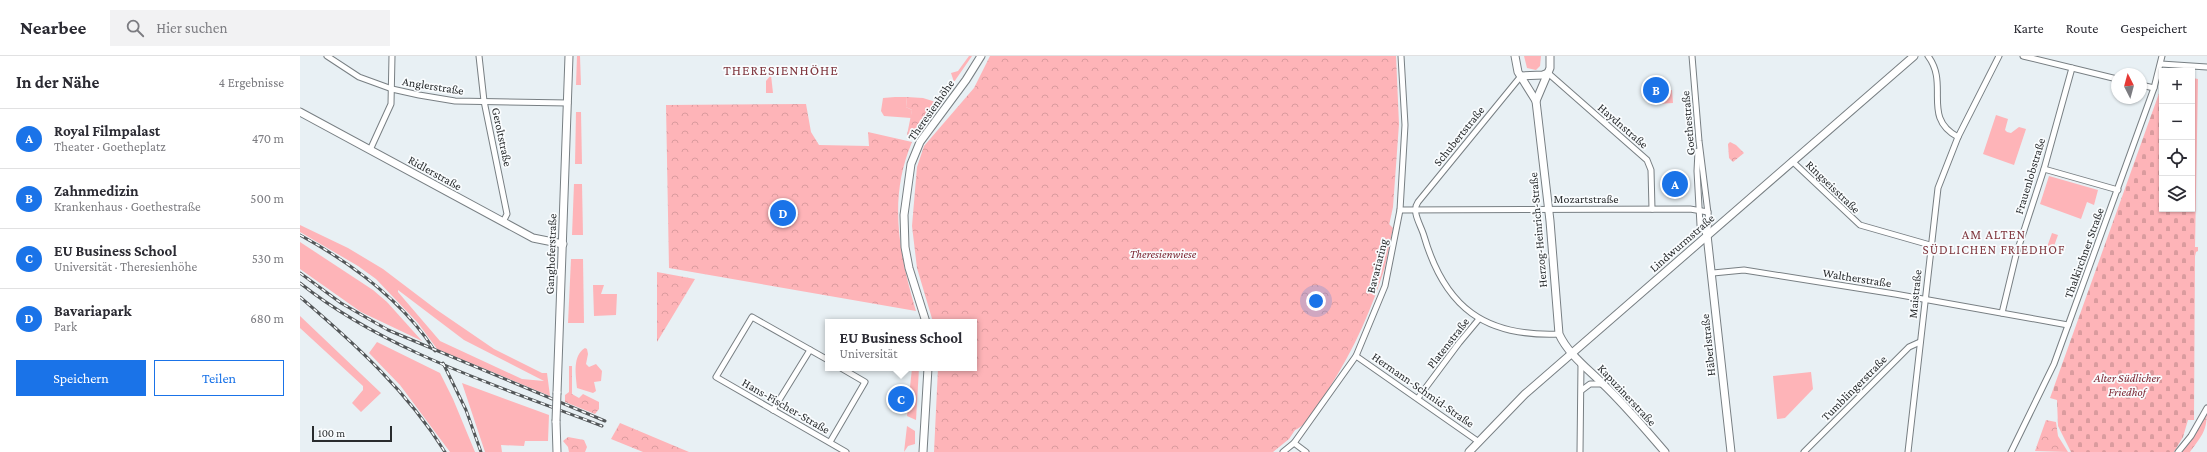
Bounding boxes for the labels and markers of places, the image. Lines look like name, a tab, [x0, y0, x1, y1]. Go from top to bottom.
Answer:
pin: B	[1643, 75, 1669, 105]
pin: A	[1662, 169, 1688, 199]
pin: D	[770, 198, 796, 228]
pin: C	[888, 384, 914, 414]

